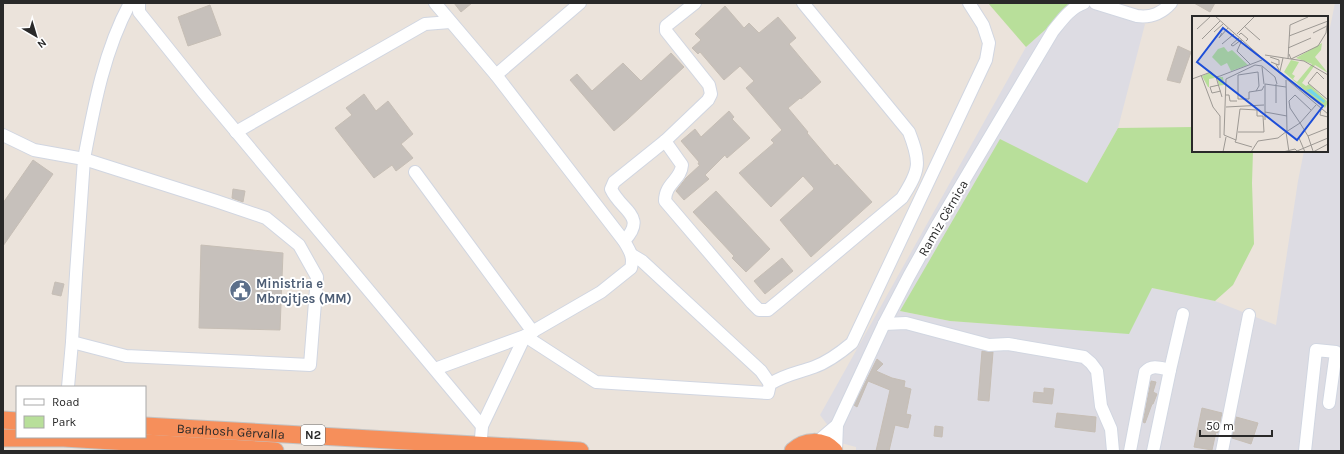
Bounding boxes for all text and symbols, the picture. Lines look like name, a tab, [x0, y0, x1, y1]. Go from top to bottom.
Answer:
north arrow	[16, 16, 56, 56]
inset map	[1192, 16, 1328, 152]
text: N	[35, 36, 49, 51]
street label: Ramiz Cërnica	[915, 177, 971, 259]
place label: Ministria e Mbrojtjes (MM)	[256, 276, 352, 306]
public building icon: Ministria e Mbrojtjes (MM)	[228, 277, 254, 303]
legend	[16, 386, 146, 438]
text: Road	[52, 395, 80, 409]
scale bar	[1200, 412, 1272, 438]
text: Park	[52, 415, 77, 429]
text: 50 m	[1206, 419, 1234, 433]
street label: Bardhosh Gërvalla	[176, 420, 285, 442]
road number: N2	[301, 425, 325, 445]

